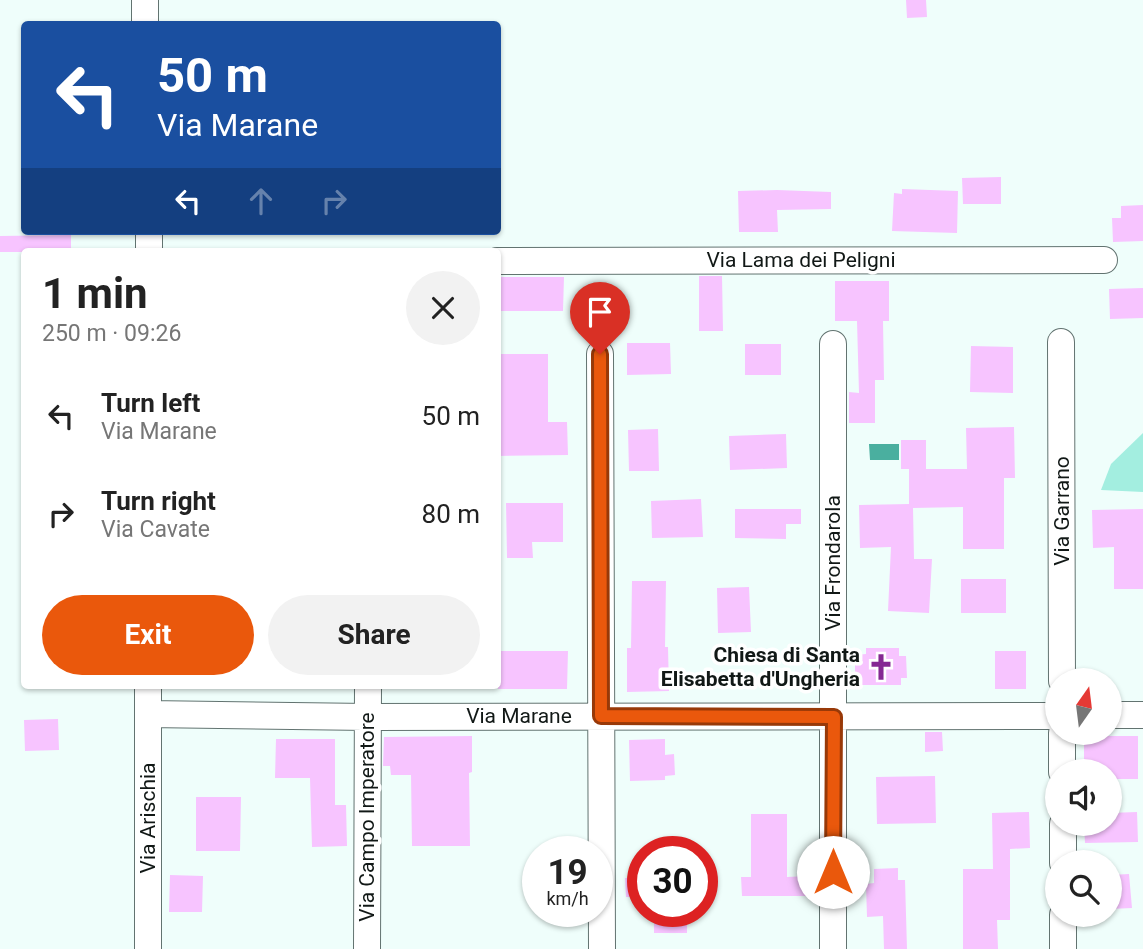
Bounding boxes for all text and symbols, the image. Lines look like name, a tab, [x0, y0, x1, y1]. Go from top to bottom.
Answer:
text: 50 m	[157, 47, 268, 104]
icon: left	[42, 49, 133, 140]
text: Via Marane	[157, 106, 318, 144]
icon: left	[169, 182, 207, 220]
icon: ahead	[242, 182, 280, 220]
icon: right	[315, 182, 353, 220]
street label: Via Lama dei Peligni	[706, 248, 896, 272]
text: 1 min	[42, 269, 148, 318]
button: close	[406, 271, 480, 345]
pin	[570, 282, 630, 354]
icon: arrive	[581, 293, 619, 331]
text: 250 m · 09:26	[42, 320, 181, 347]
text: Turn left	[101, 388, 200, 418]
icon: left	[42, 397, 80, 435]
text: 50 m	[422, 401, 480, 431]
text: Via Marane	[101, 418, 217, 445]
street label: Via Garrano	[1050, 456, 1074, 566]
text: Turn right	[101, 486, 216, 516]
icon: right	[42, 495, 80, 533]
street label: Via Frondarola	[821, 495, 845, 631]
text: 80 m	[422, 499, 480, 529]
text: Via Cavate	[101, 516, 210, 543]
button: Exit	[42, 595, 254, 675]
button: Share	[268, 595, 480, 675]
place label: Chiesa di Santa Elisabetta d'Ungheria	[661, 643, 860, 691]
church icon: Chiesa di Santa Elisabetta d'Ungheria	[866, 652, 896, 682]
north arrow	[1045, 668, 1122, 746]
map controls	[1045, 668, 1122, 927]
street label: Via Marane	[466, 704, 572, 728]
street label: Via Campo Imperatore	[355, 712, 379, 922]
button: sound	[1045, 759, 1122, 836]
street label: Via Arischia	[136, 763, 160, 873]
position arrow	[796, 835, 870, 909]
speed limit sign: 30	[627, 836, 718, 927]
button: search	[1045, 850, 1122, 927]
text: 19	[547, 852, 588, 893]
text: km/h	[546, 888, 589, 909]

